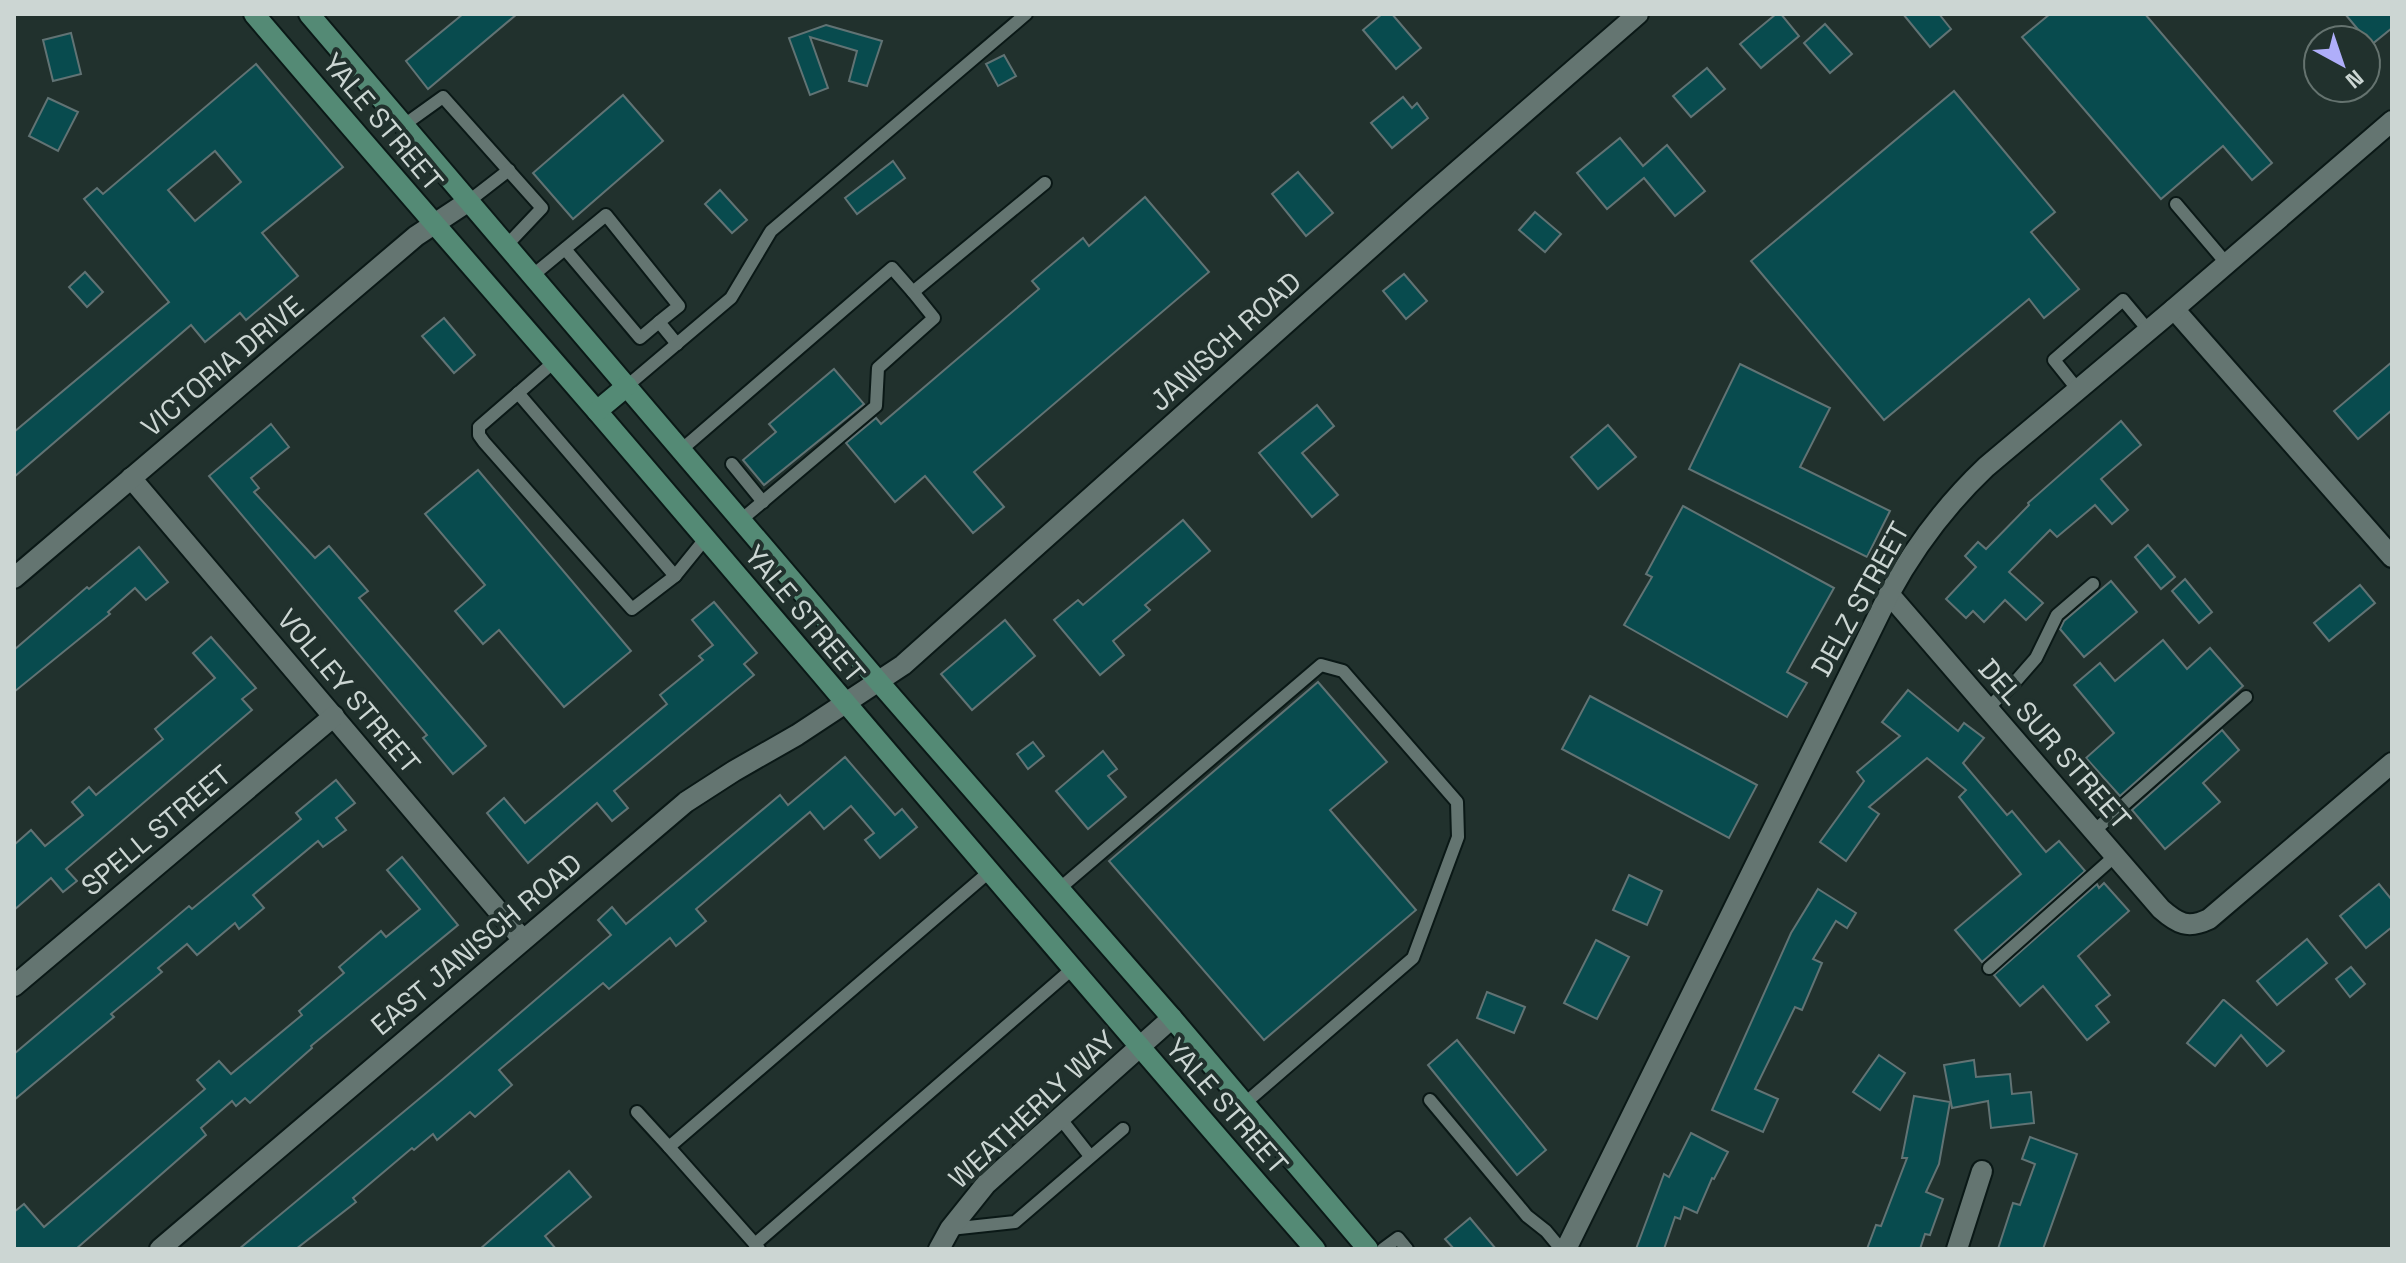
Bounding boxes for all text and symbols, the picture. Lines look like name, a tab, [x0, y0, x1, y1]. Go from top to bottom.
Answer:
north arrow	[2302, 24, 2382, 104]
street label: YALE STREET	[315, 46, 451, 198]
text: N	[2340, 64, 2370, 95]
street label: JANISCH ROAD	[1142, 263, 1308, 419]
street label: VICTORIA DRIVE	[133, 288, 311, 444]
street label: DELZ STREET	[1803, 515, 1917, 683]
street label: YALE STREET	[737, 538, 873, 690]
street label: VOLLEY STREET	[270, 601, 428, 781]
street label: DEL SUR STREET	[1971, 651, 2139, 837]
street label: SPELL STREET	[73, 757, 239, 903]
street label: EAST JANISCH ROAD	[363, 845, 589, 1043]
street label: WEATHERLY WAY	[941, 1022, 1123, 1196]
street label: YALE STREET	[1158, 1030, 1296, 1182]

